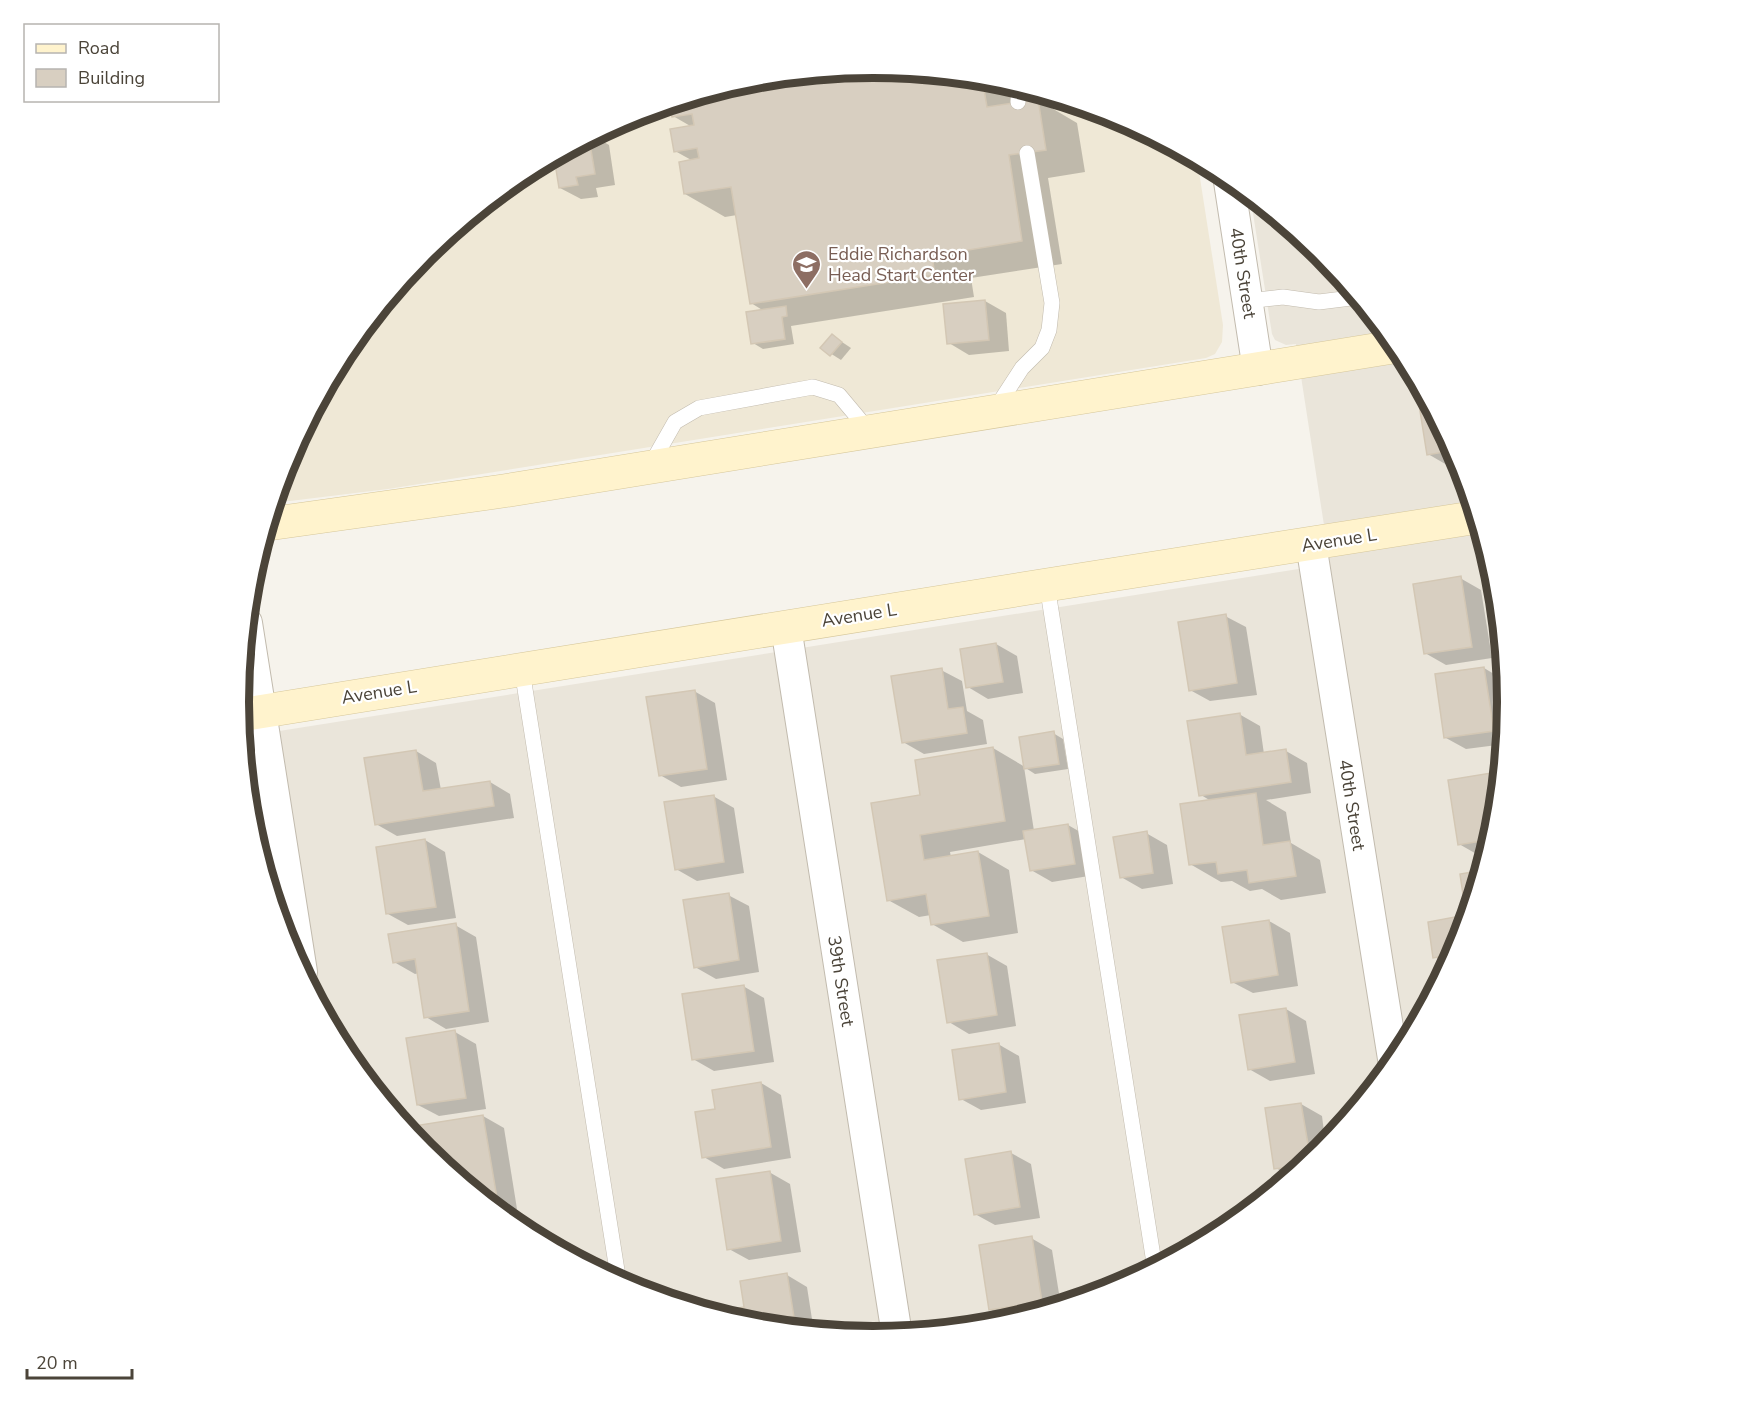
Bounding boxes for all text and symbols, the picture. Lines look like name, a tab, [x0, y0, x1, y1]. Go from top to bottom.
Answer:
legend	[24, 24, 219, 102]
text: Road	[78, 36, 120, 60]
text: Building	[78, 66, 145, 90]
street label: 40th Street	[1224, 226, 1262, 321]
place label: Eddie Richardson Head Start Center	[828, 242, 975, 287]
school or university icon: Eddie Richardson Head Start Center	[791, 248, 823, 290]
street label: Avenue L	[1300, 522, 1378, 558]
street label: Avenue L	[820, 597, 898, 633]
street label: Avenue L	[340, 674, 418, 710]
street label: 40th Street	[1333, 758, 1371, 853]
street label: 39th Street	[822, 934, 860, 1029]
scale bar	[27, 1342, 132, 1380]
text: 20 m	[36, 1351, 78, 1375]

